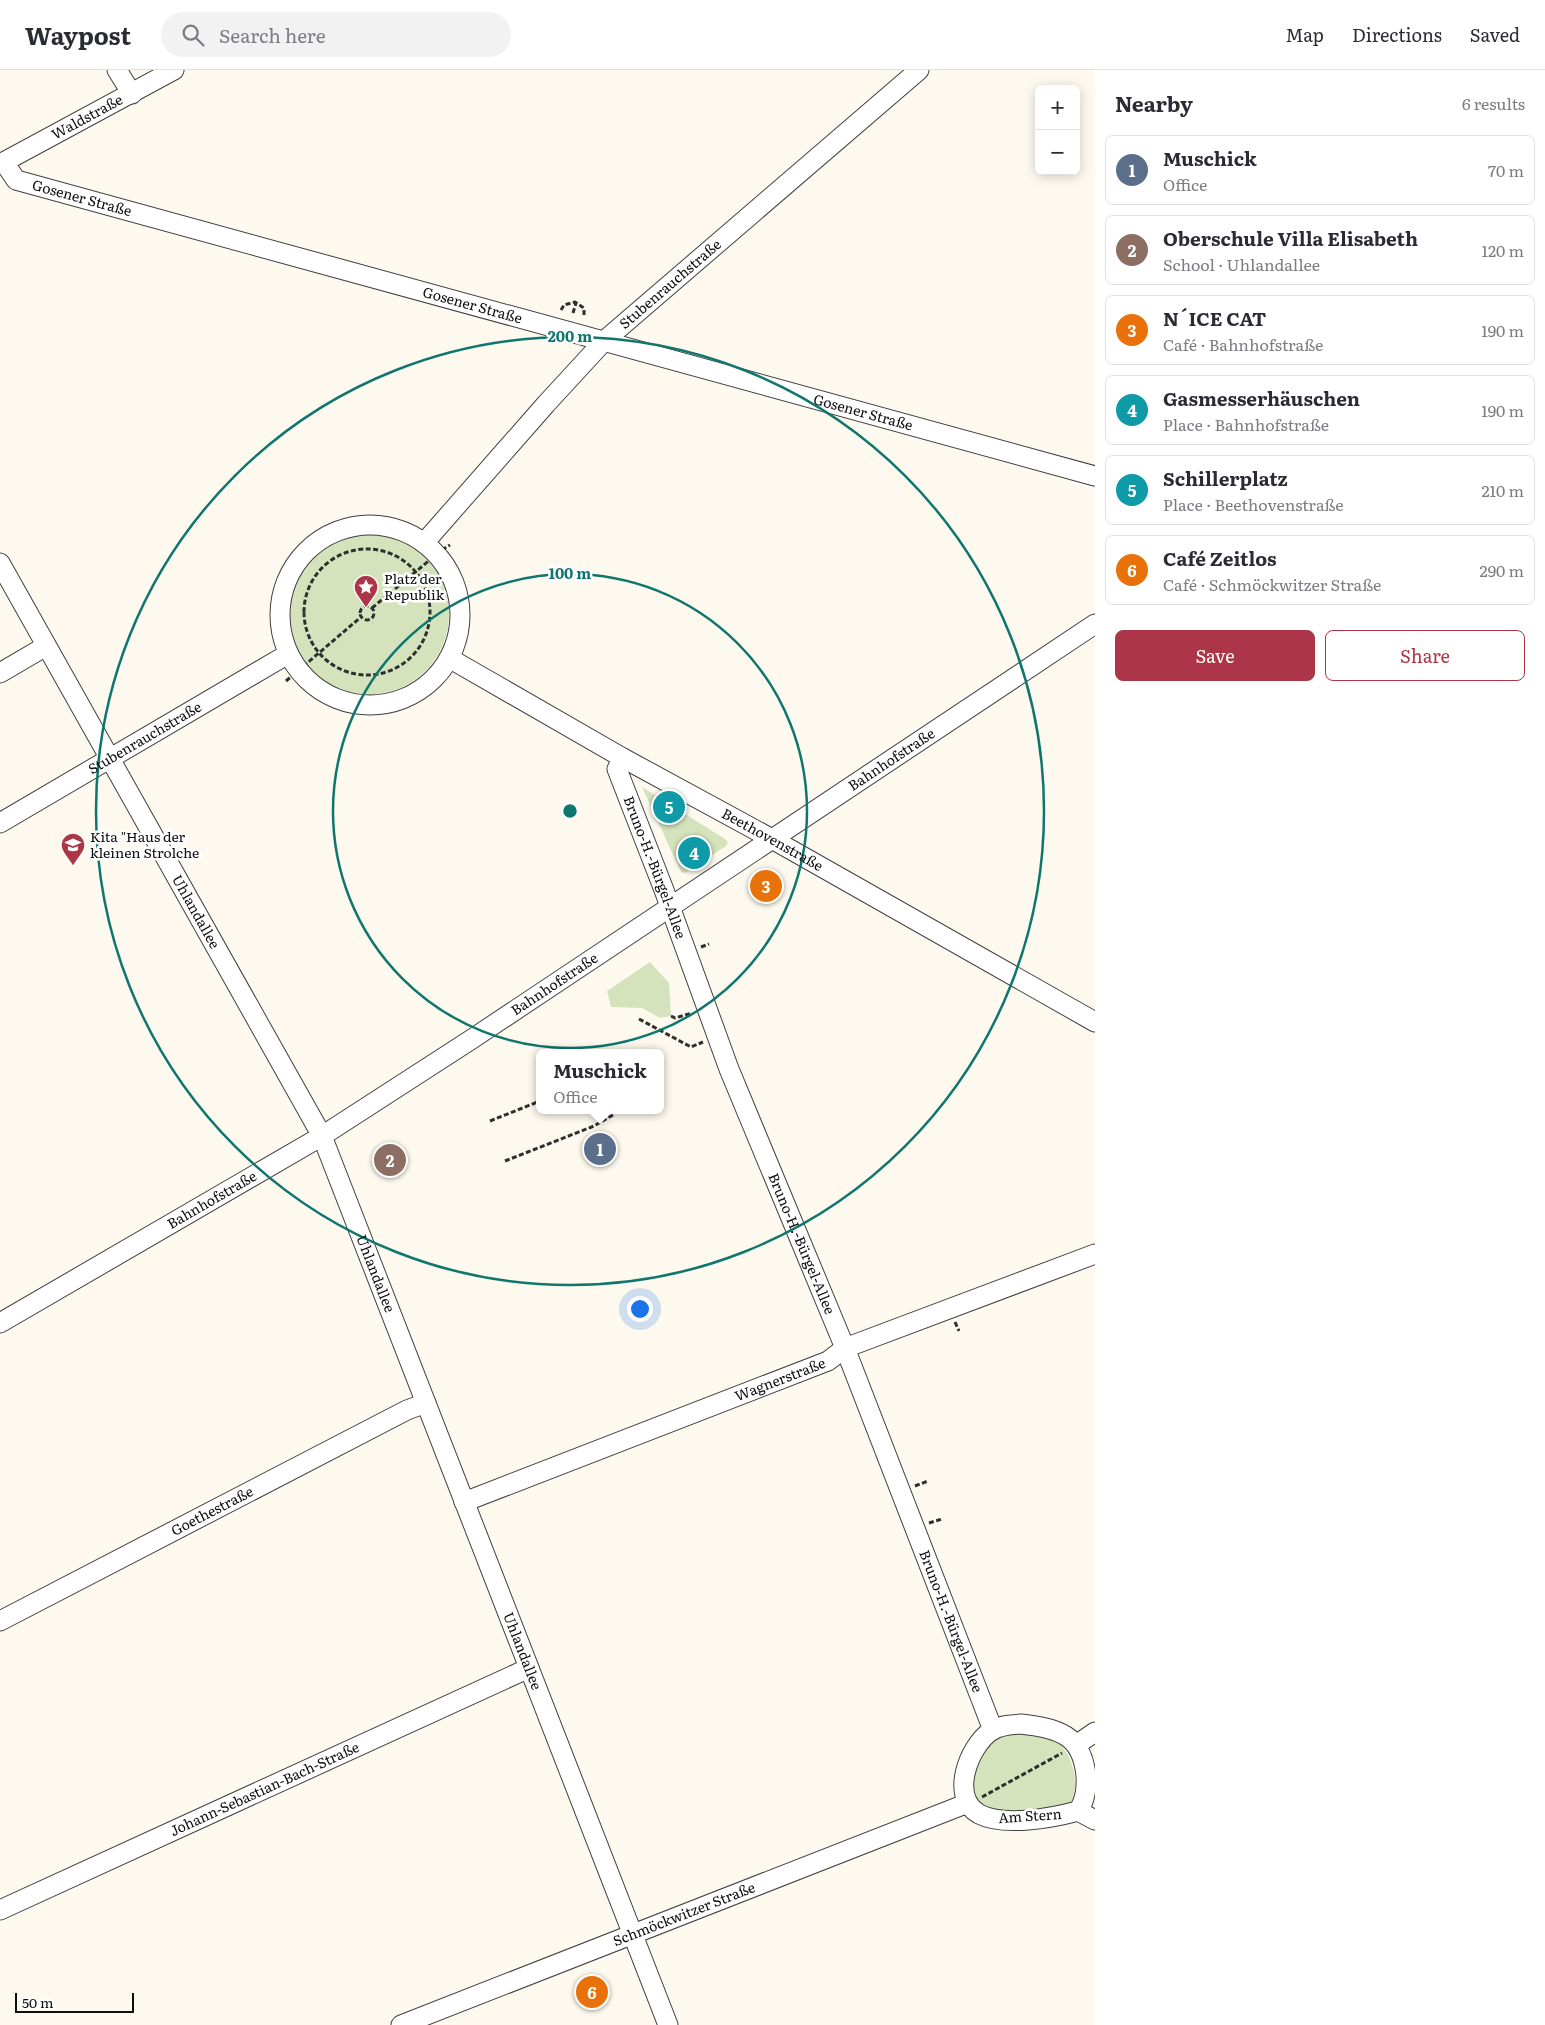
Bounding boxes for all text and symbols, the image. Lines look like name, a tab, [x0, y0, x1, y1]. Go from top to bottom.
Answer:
search box	[161, 12, 511, 57]
text: Waypost	[25, 17, 131, 52]
icon: search	[179, 21, 207, 49]
text: Search here	[219, 21, 326, 49]
text: Map	[1286, 21, 1324, 48]
text: Directions	[1352, 21, 1442, 48]
text: Saved	[1470, 21, 1520, 48]
map controls	[1035, 85, 1080, 175]
button: +	[1035, 85, 1080, 130]
text: Nearby	[1115, 87, 1193, 118]
street label: Waldstraße	[47, 89, 126, 143]
text: 6 results	[1462, 91, 1525, 115]
button: −	[1035, 130, 1080, 175]
text: Muschick	[1163, 144, 1257, 172]
text: 1	[1129, 158, 1135, 182]
text: 70 m	[1488, 158, 1524, 182]
text: Office	[1163, 172, 1207, 196]
street label: Gosener Straße	[30, 174, 134, 220]
text: Oberschule Villa Elisabeth	[1163, 224, 1418, 252]
street label: Stubenrauchstraße	[614, 234, 725, 333]
text: 2	[1128, 238, 1136, 262]
text: 120 m	[1481, 238, 1524, 262]
text: School · Uhlandallee	[1163, 252, 1320, 276]
street label: Gosener Straße	[421, 281, 525, 327]
text: N´ICE CAT	[1163, 304, 1266, 332]
text: 3	[1128, 318, 1136, 342]
text: 190 m	[1481, 318, 1524, 342]
text: 200 m	[548, 324, 592, 347]
text: Café · Bahnhofstraße	[1163, 332, 1323, 356]
text: Gasmesserhäuschen	[1163, 384, 1360, 412]
street label: Gosener Straße	[811, 388, 915, 435]
text: 4	[1127, 398, 1137, 422]
text: 190 m	[1481, 398, 1524, 422]
text: Place · Bahnhofstraße	[1163, 412, 1329, 436]
text: Schillerplatz	[1163, 464, 1288, 492]
text: 5	[1128, 478, 1136, 502]
text: 210 m	[1481, 478, 1524, 502]
text: Place · Beethovenstraße	[1163, 492, 1344, 516]
text: Café Zeitlos	[1163, 544, 1276, 572]
text: 6	[1127, 558, 1137, 582]
text: 290 m	[1480, 558, 1524, 582]
text: 100 m	[549, 561, 591, 584]
place label: Platz der Republik	[384, 568, 445, 604]
text: Café · Schmöckwitzer Straße	[1163, 572, 1381, 596]
place icon: Platz der Republik	[353, 574, 379, 608]
button: Save	[1115, 630, 1315, 681]
button: Share	[1325, 630, 1525, 681]
street label: Stubenrauchstraße	[84, 696, 205, 778]
street label: Bahnhofstraße	[844, 723, 938, 795]
pin: 5	[653, 788, 685, 826]
street label: Bruno-H.-Bürgel-Allee	[619, 793, 692, 941]
centre of rings	[561, 802, 579, 820]
street label: Beethovenstraße	[719, 803, 827, 875]
place label: Kita "Haus der kleinen Strolche	[90, 826, 199, 862]
school or university icon: Kita "Haus der kleinen Strolche	[60, 832, 86, 866]
pin: 4	[678, 834, 710, 872]
pin: 3	[750, 867, 782, 905]
street label: Uhlandallee	[168, 871, 226, 952]
street label: Bahnhofstraße	[507, 947, 601, 1019]
popup	[536, 1049, 664, 1114]
text: Muschick	[553, 1056, 647, 1084]
text: Office	[553, 1084, 597, 1108]
pin: 1	[584, 1130, 616, 1168]
pin: 2	[374, 1141, 406, 1179]
street label: Bahnhofstraße	[163, 1165, 260, 1233]
street label: Bruno-H.-Bürgel-Allee	[764, 1170, 841, 1317]
street label: Uhlandallee	[352, 1232, 401, 1315]
your location	[627, 1296, 653, 1322]
street label: Wagnerstraße	[731, 1352, 828, 1405]
street label: Goethestraße	[167, 1480, 256, 1540]
street label: Bruno-H.-Bürgel-Allee	[915, 1547, 988, 1695]
street label: Uhlandallee	[499, 1609, 548, 1693]
street label: Johann-Sebastian-Bach-Straße	[166, 1736, 362, 1840]
street label: Am Stern	[998, 1803, 1062, 1827]
street label: Schmöckwitzer Straße	[610, 1876, 758, 1950]
pin: 6	[576, 1973, 608, 2011]
scale bar	[15, 1990, 134, 2013]
text: 50 m	[22, 1992, 54, 2012]

